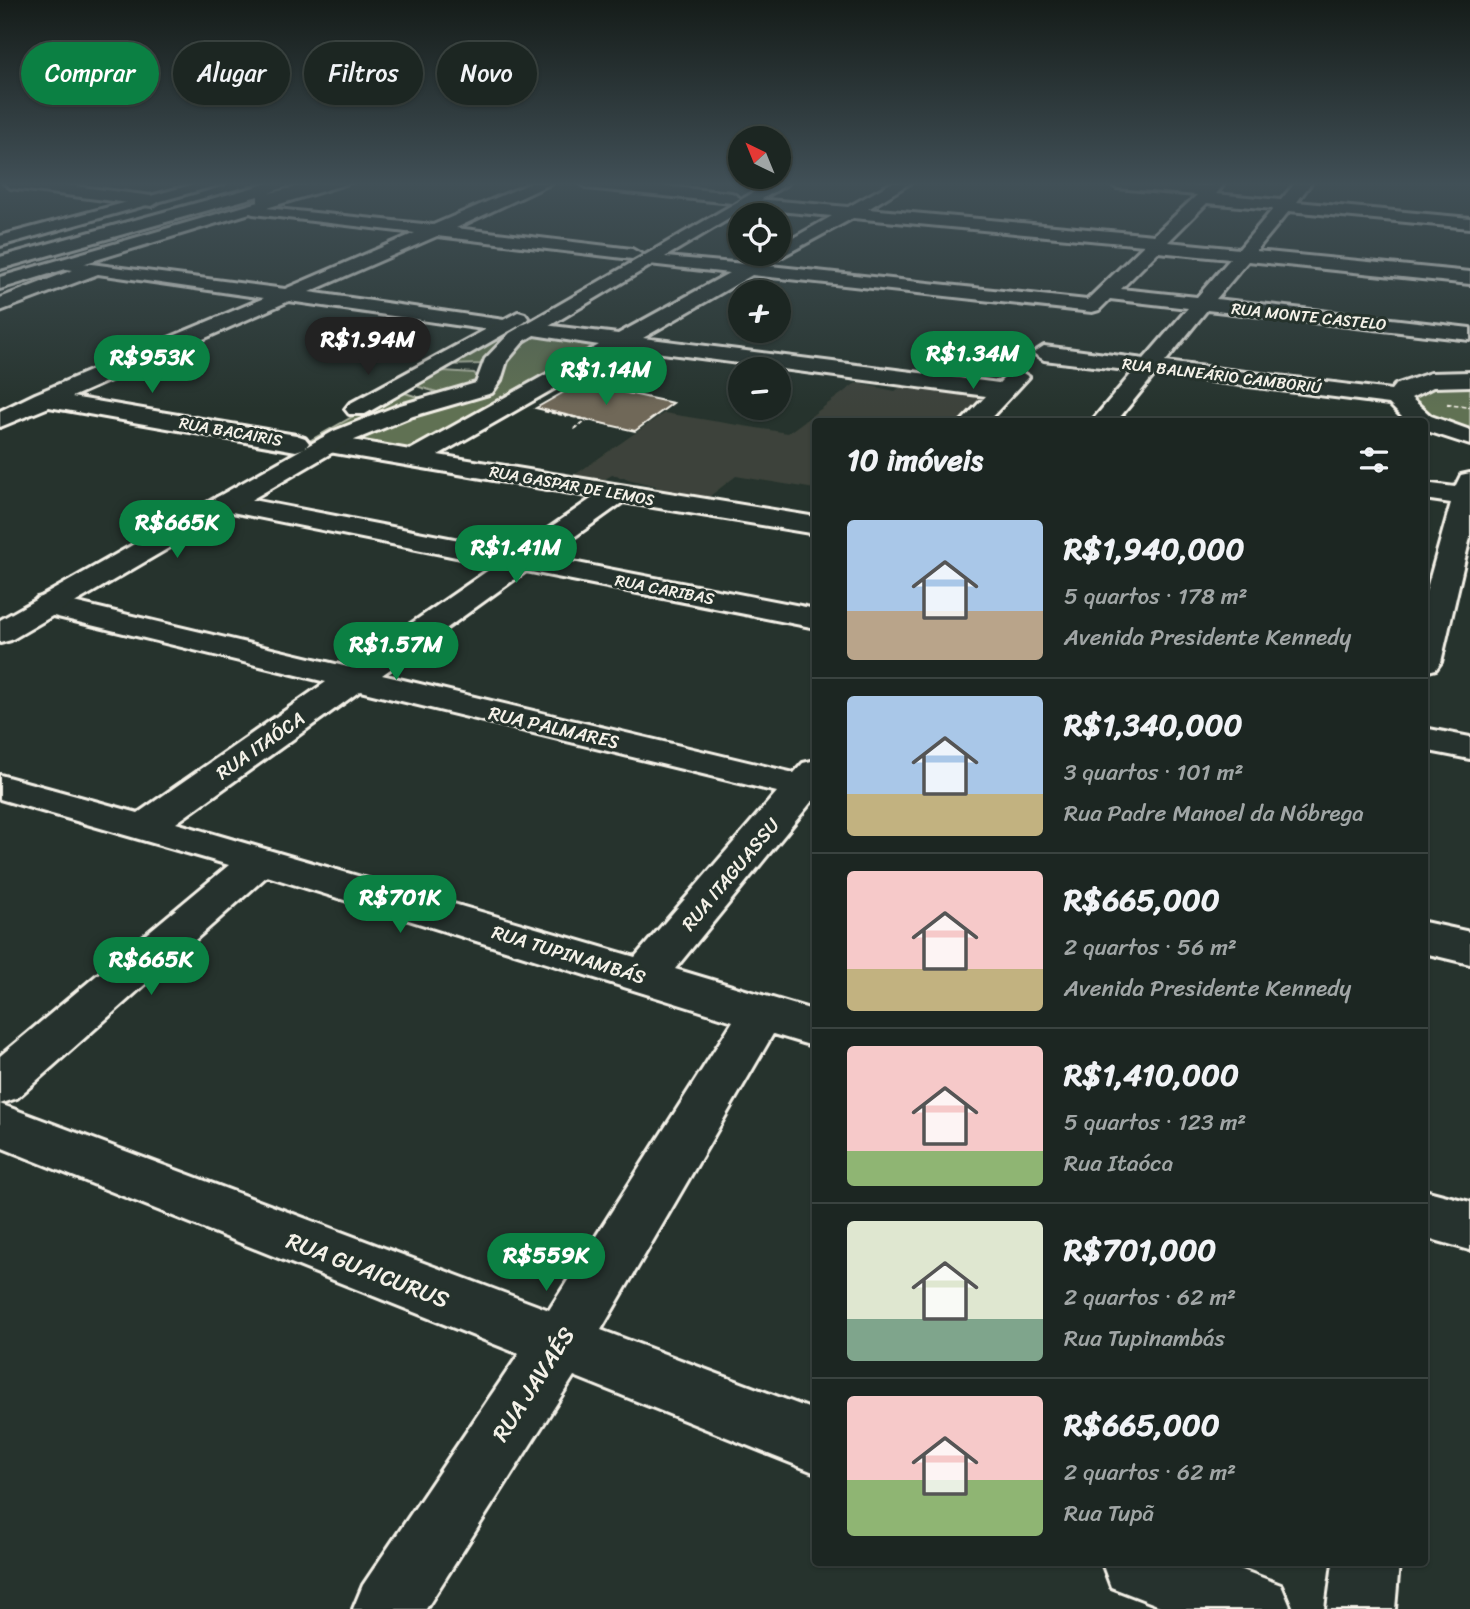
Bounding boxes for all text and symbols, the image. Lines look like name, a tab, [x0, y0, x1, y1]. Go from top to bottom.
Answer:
chip: Comprar	[21, 42, 159, 105]
chip: Alugar	[173, 42, 290, 105]
chip: Filtros	[304, 42, 423, 105]
chip: Novo	[437, 42, 537, 105]
north arrow	[728, 126, 791, 189]
map controls	[728, 126, 791, 420]
button: locate	[728, 203, 791, 266]
button: +	[728, 280, 791, 343]
street label: RUA MONTE CASTELO	[1230, 294, 1388, 339]
pin: R$1.94M	[303, 318, 433, 377]
text: R$1.94M	[321, 319, 415, 360]
pin: R$1.34M	[908, 332, 1038, 391]
text: R$1.34M	[927, 333, 1019, 374]
pin: R$953K	[95, 336, 209, 395]
text: R$953K	[110, 337, 194, 378]
pin: R$1.14M	[541, 348, 671, 407]
text: R$1.14M	[561, 349, 651, 390]
street label: RUA BALNEÁRIO CAMBORIÚ	[1121, 349, 1324, 402]
button: −	[728, 357, 791, 420]
street label: RUA BACAIRIS	[177, 408, 285, 455]
text: 10 imóveis	[847, 433, 983, 487]
icon: filters	[1355, 441, 1393, 479]
street label: RUA GASPAR DE LEMOS	[487, 457, 657, 514]
pin: R$665K	[120, 500, 234, 560]
text: R$665K	[135, 502, 219, 543]
text: R$1,940,000	[1064, 522, 1244, 576]
pin: R$1.41M	[451, 526, 581, 585]
text: R$1.41M	[471, 527, 561, 568]
icon: home	[903, 548, 987, 632]
street label: RUA CARIBAS	[613, 566, 717, 613]
text: 5 quartos · 178 m²	[1064, 576, 1247, 617]
text: Avenida Presidente Kennedy	[1064, 617, 1351, 658]
pin: R$1.57M	[331, 622, 461, 682]
text: R$1.57M	[349, 624, 443, 665]
street label: RUA PALMARES	[485, 696, 622, 759]
text: R$1,340,000	[1064, 698, 1242, 752]
street label: RUA ITAÓCA	[209, 702, 312, 788]
icon: home	[903, 724, 987, 808]
text: 3 quartos · 101 m²	[1064, 752, 1243, 793]
text: Rua Padre Manoel da Nóbrega	[1064, 793, 1364, 834]
street label: RUA ITAGUASSU	[673, 810, 788, 938]
text: R$665,000	[1064, 873, 1220, 927]
pin: R$701K	[343, 876, 457, 935]
text: R$701K	[360, 877, 440, 918]
icon: home	[903, 899, 987, 983]
street label: RUA TUPINAMBÁS	[488, 915, 650, 994]
text: 2 quartos · 56 m²	[1064, 927, 1237, 968]
pin: R$665K	[94, 937, 208, 997]
text: R$665K	[109, 939, 193, 980]
text: Avenida Presidente Kennedy	[1064, 968, 1351, 1009]
text: R$1,410,000	[1064, 1048, 1239, 1102]
icon: home	[903, 1074, 987, 1158]
text: 5 quartos · 123 m²	[1064, 1102, 1246, 1143]
text: Rua Itaóca	[1064, 1143, 1173, 1184]
street label: RUA GUAICURUS	[280, 1221, 455, 1320]
text: R$701,000	[1064, 1223, 1216, 1277]
pin: R$559K	[489, 1234, 603, 1293]
text: R$559K	[503, 1235, 589, 1276]
icon: home	[903, 1249, 987, 1333]
text: 2 quartos · 62 m²	[1064, 1277, 1236, 1318]
street label: RUA JAVAÉS	[481, 1318, 586, 1450]
text: Rua Tupinambás	[1064, 1318, 1225, 1359]
text: R$665,000	[1064, 1398, 1220, 1452]
icon: home	[903, 1424, 987, 1508]
text: 2 quartos · 62 m²	[1064, 1452, 1236, 1493]
text: Rua Tupã	[1064, 1493, 1154, 1534]

